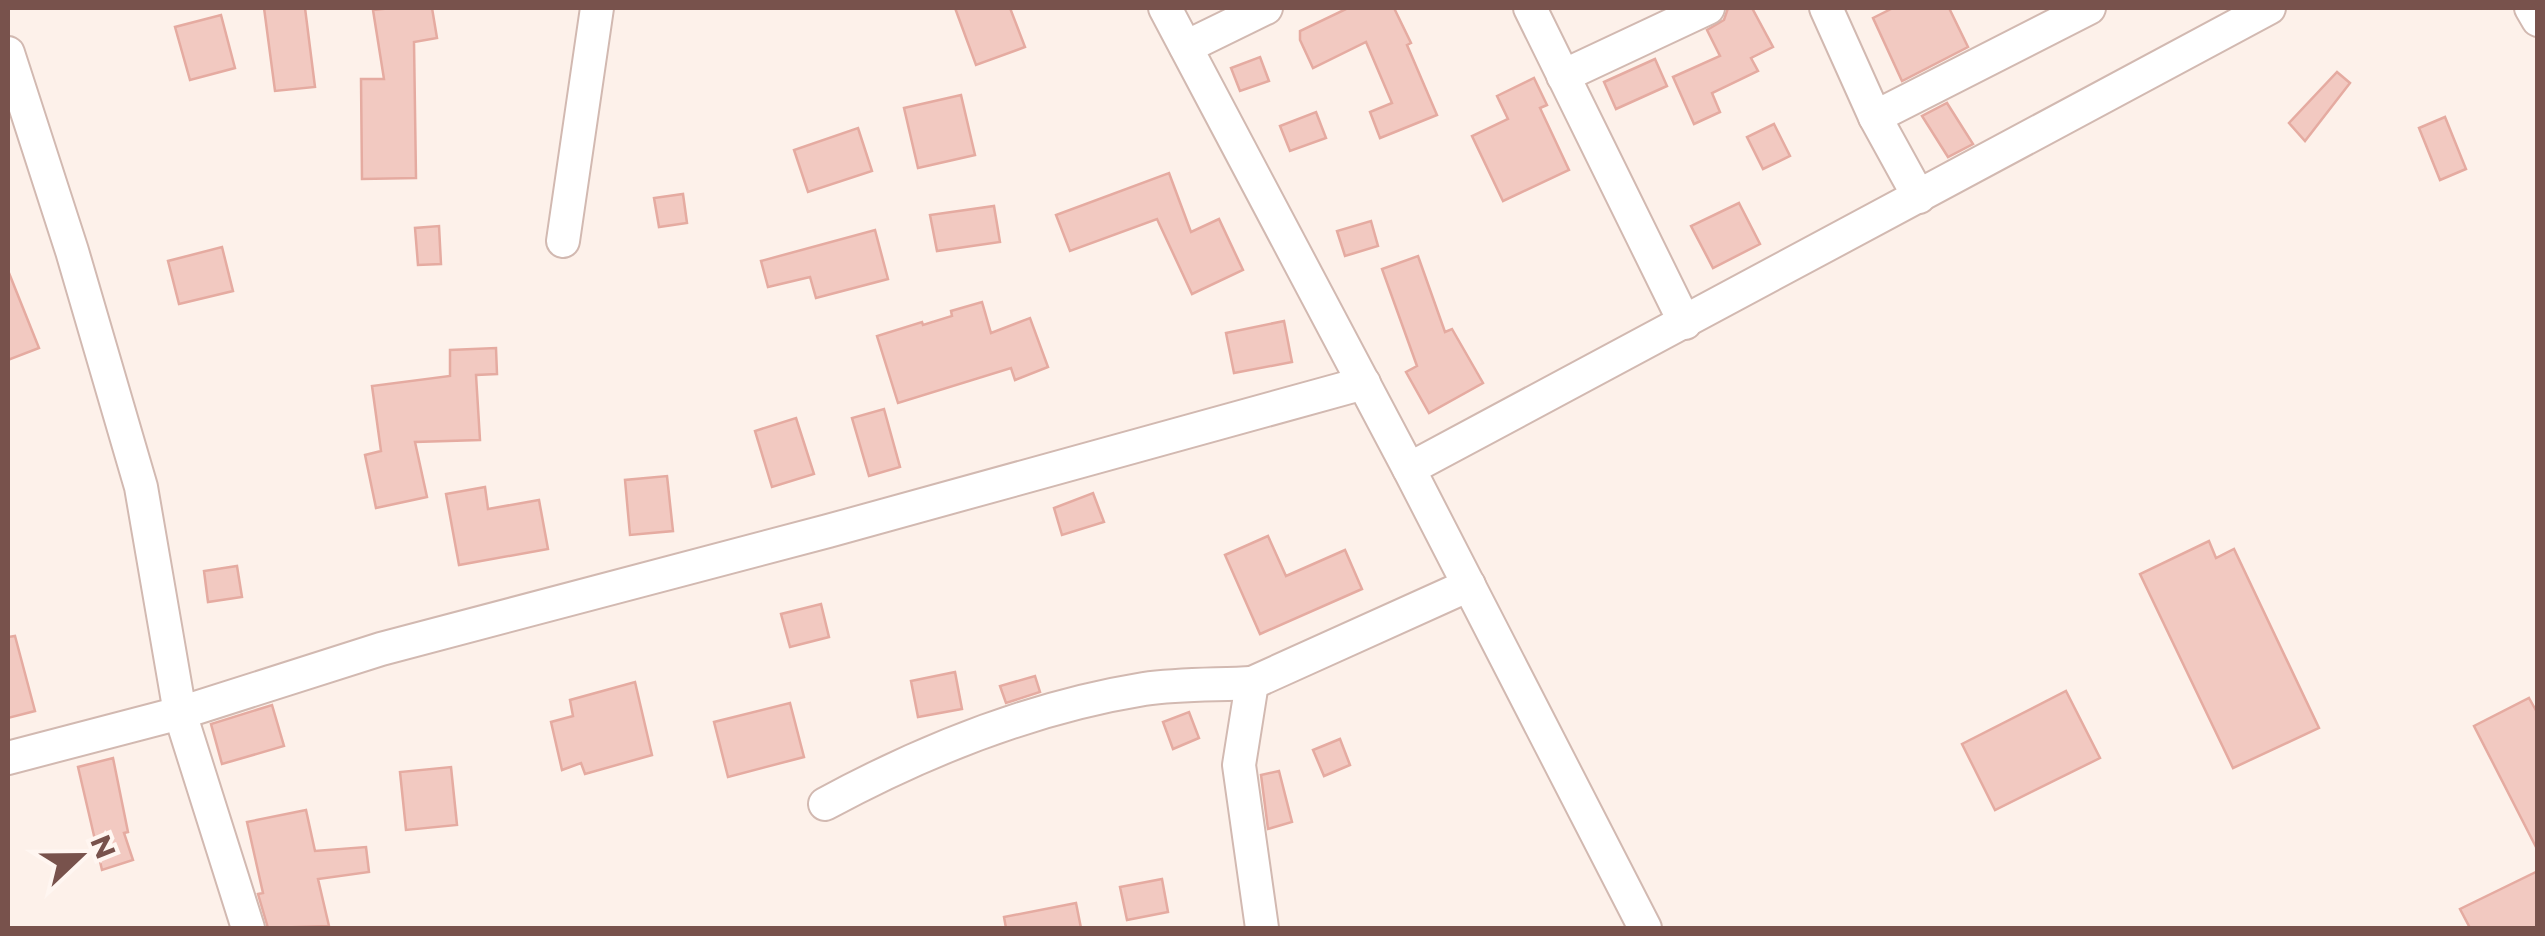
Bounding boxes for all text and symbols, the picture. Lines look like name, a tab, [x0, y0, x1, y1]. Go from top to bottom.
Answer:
north arrow	[30, 806, 130, 906]
text: N	[83, 830, 123, 863]

